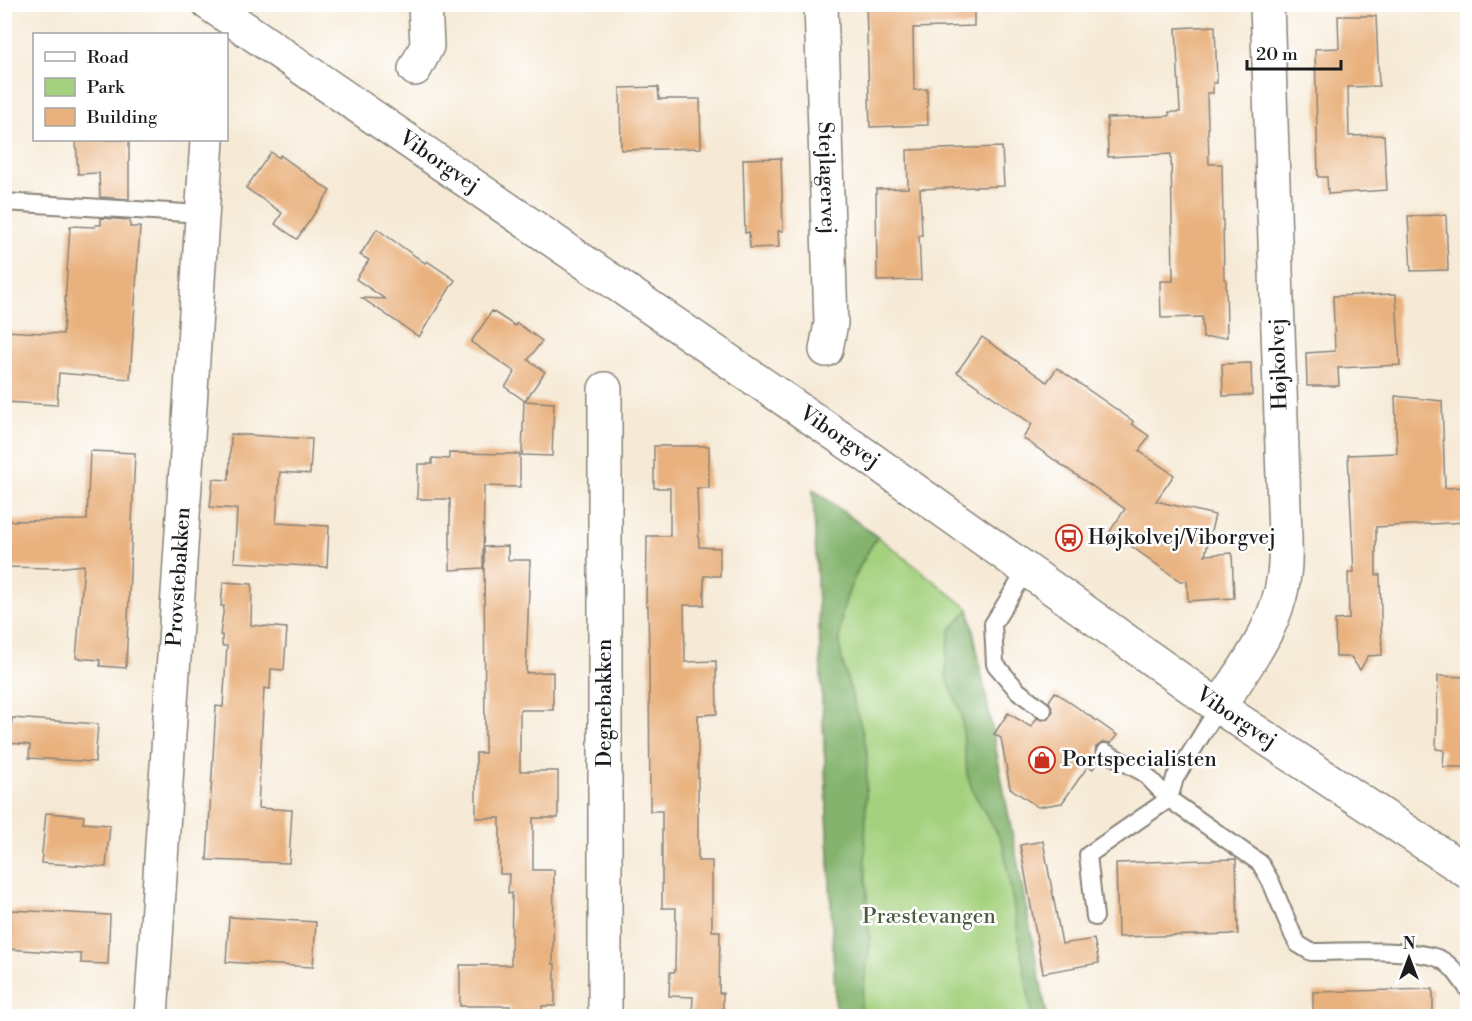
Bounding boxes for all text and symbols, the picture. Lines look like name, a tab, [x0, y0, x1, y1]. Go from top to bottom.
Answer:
legend	[33, 33, 228, 141]
scale bar	[1247, 33, 1342, 71]
text: 20 m	[1256, 43, 1298, 66]
text: Road	[87, 46, 130, 69]
text: Park	[87, 76, 126, 99]
text: Building	[86, 106, 158, 129]
street label: Stejlagervej	[812, 121, 841, 235]
street label: Viborgvej	[393, 125, 484, 199]
street label: Højkolvej	[1264, 318, 1294, 410]
street label: Viborgvej	[793, 400, 885, 474]
street label: Provstebakken	[162, 506, 197, 648]
bus stop icon: Højkolvej/Viborgvej	[1054, 523, 1084, 553]
place label: Højkolvej/Viborgvej	[1088, 525, 1276, 551]
street label: Degnebakken	[592, 638, 618, 767]
street label: Viborgvej	[1190, 681, 1282, 755]
shop icon: Portspecialisten	[1027, 745, 1057, 775]
place label: Portspecialisten	[1062, 747, 1217, 773]
park label: Præstevangen	[862, 904, 996, 930]
north arrow	[1379, 928, 1439, 988]
text: N	[1403, 934, 1416, 954]

